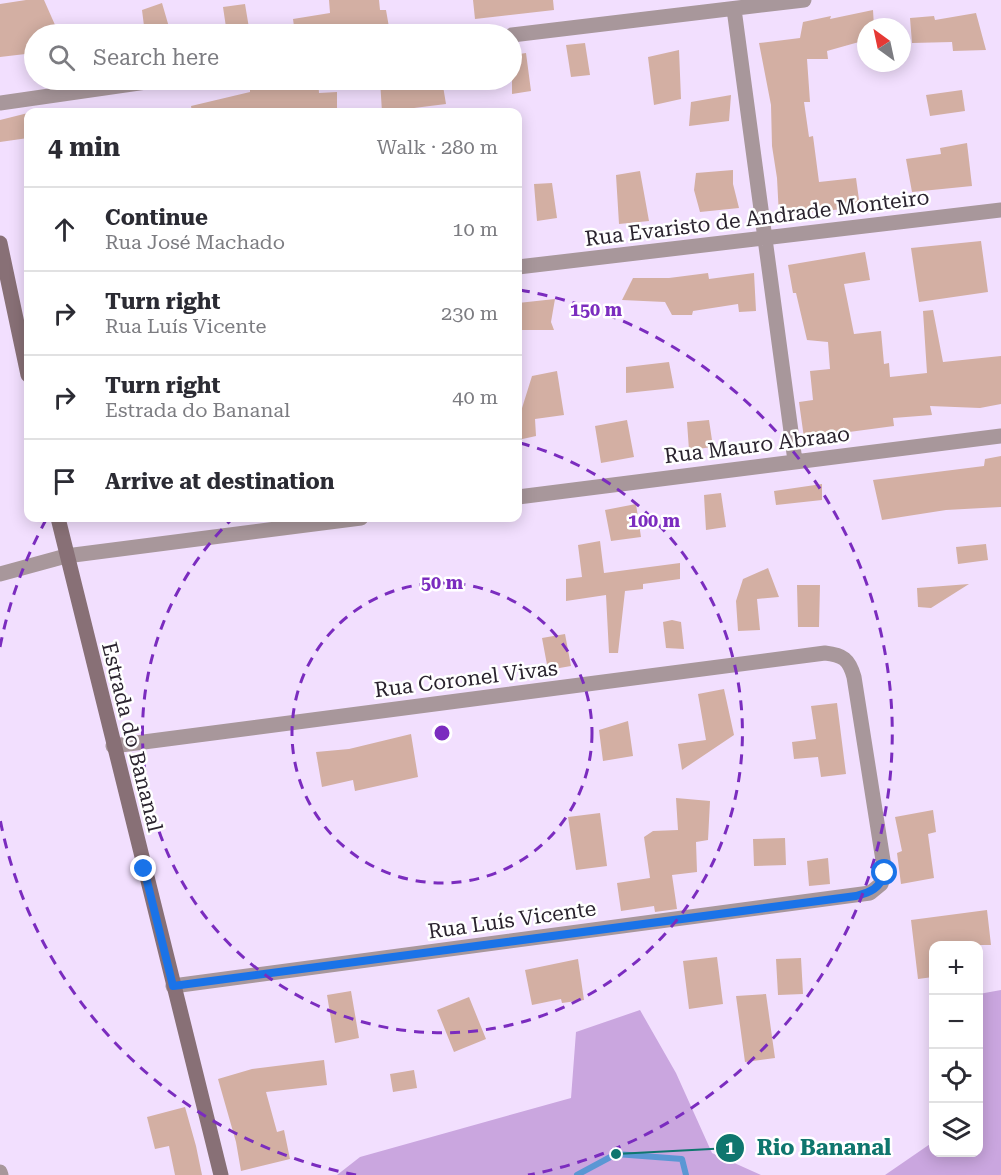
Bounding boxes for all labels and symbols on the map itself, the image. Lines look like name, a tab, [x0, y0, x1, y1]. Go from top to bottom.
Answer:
north arrow	[857, 18, 911, 72]
street label: Rua Evaristo de Andrade Monteiro	[583, 185, 931, 251]
text: 150 m	[570, 299, 623, 320]
street label: Rua Mauro Abraao	[663, 422, 851, 468]
text: 100 m	[628, 510, 681, 531]
text: 50 m	[421, 572, 464, 593]
street label: Estrada do Bananal	[97, 640, 167, 835]
street label: Rua Coronel Vivas	[373, 656, 559, 702]
centre of rings	[432, 723, 452, 743]
route end	[130, 855, 156, 881]
route start	[871, 859, 897, 885]
street label: Rua Luís Vicente	[426, 896, 598, 944]
callout: Rio Bananal	[715, 1128, 903, 1168]
text: Rio Bananal	[757, 1135, 891, 1160]
text: 1	[725, 1137, 735, 1158]

